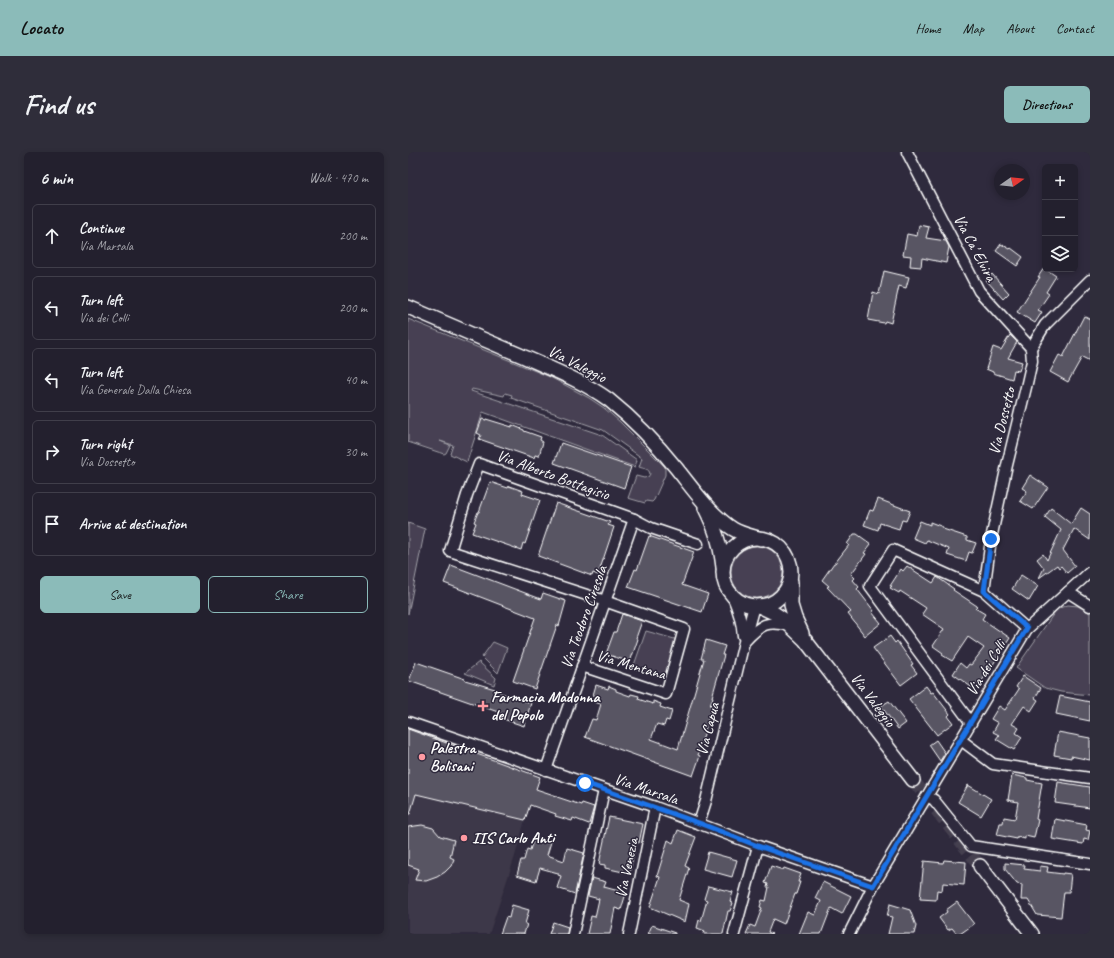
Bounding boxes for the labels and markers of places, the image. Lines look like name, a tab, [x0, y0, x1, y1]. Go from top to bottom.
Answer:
place label: Farmacia Madonna del Popolo	[491, 687, 602, 725]
marker: Farmacia Madonna del Popolo	[478, 701, 488, 711]
place label: Palestra Bolisani	[430, 738, 477, 776]
marker: Palestra Bolisani	[417, 752, 427, 762]
place label: IIS Carlo Anti	[472, 828, 557, 848]
marker: IIS Carlo Anti	[459, 833, 469, 843]

